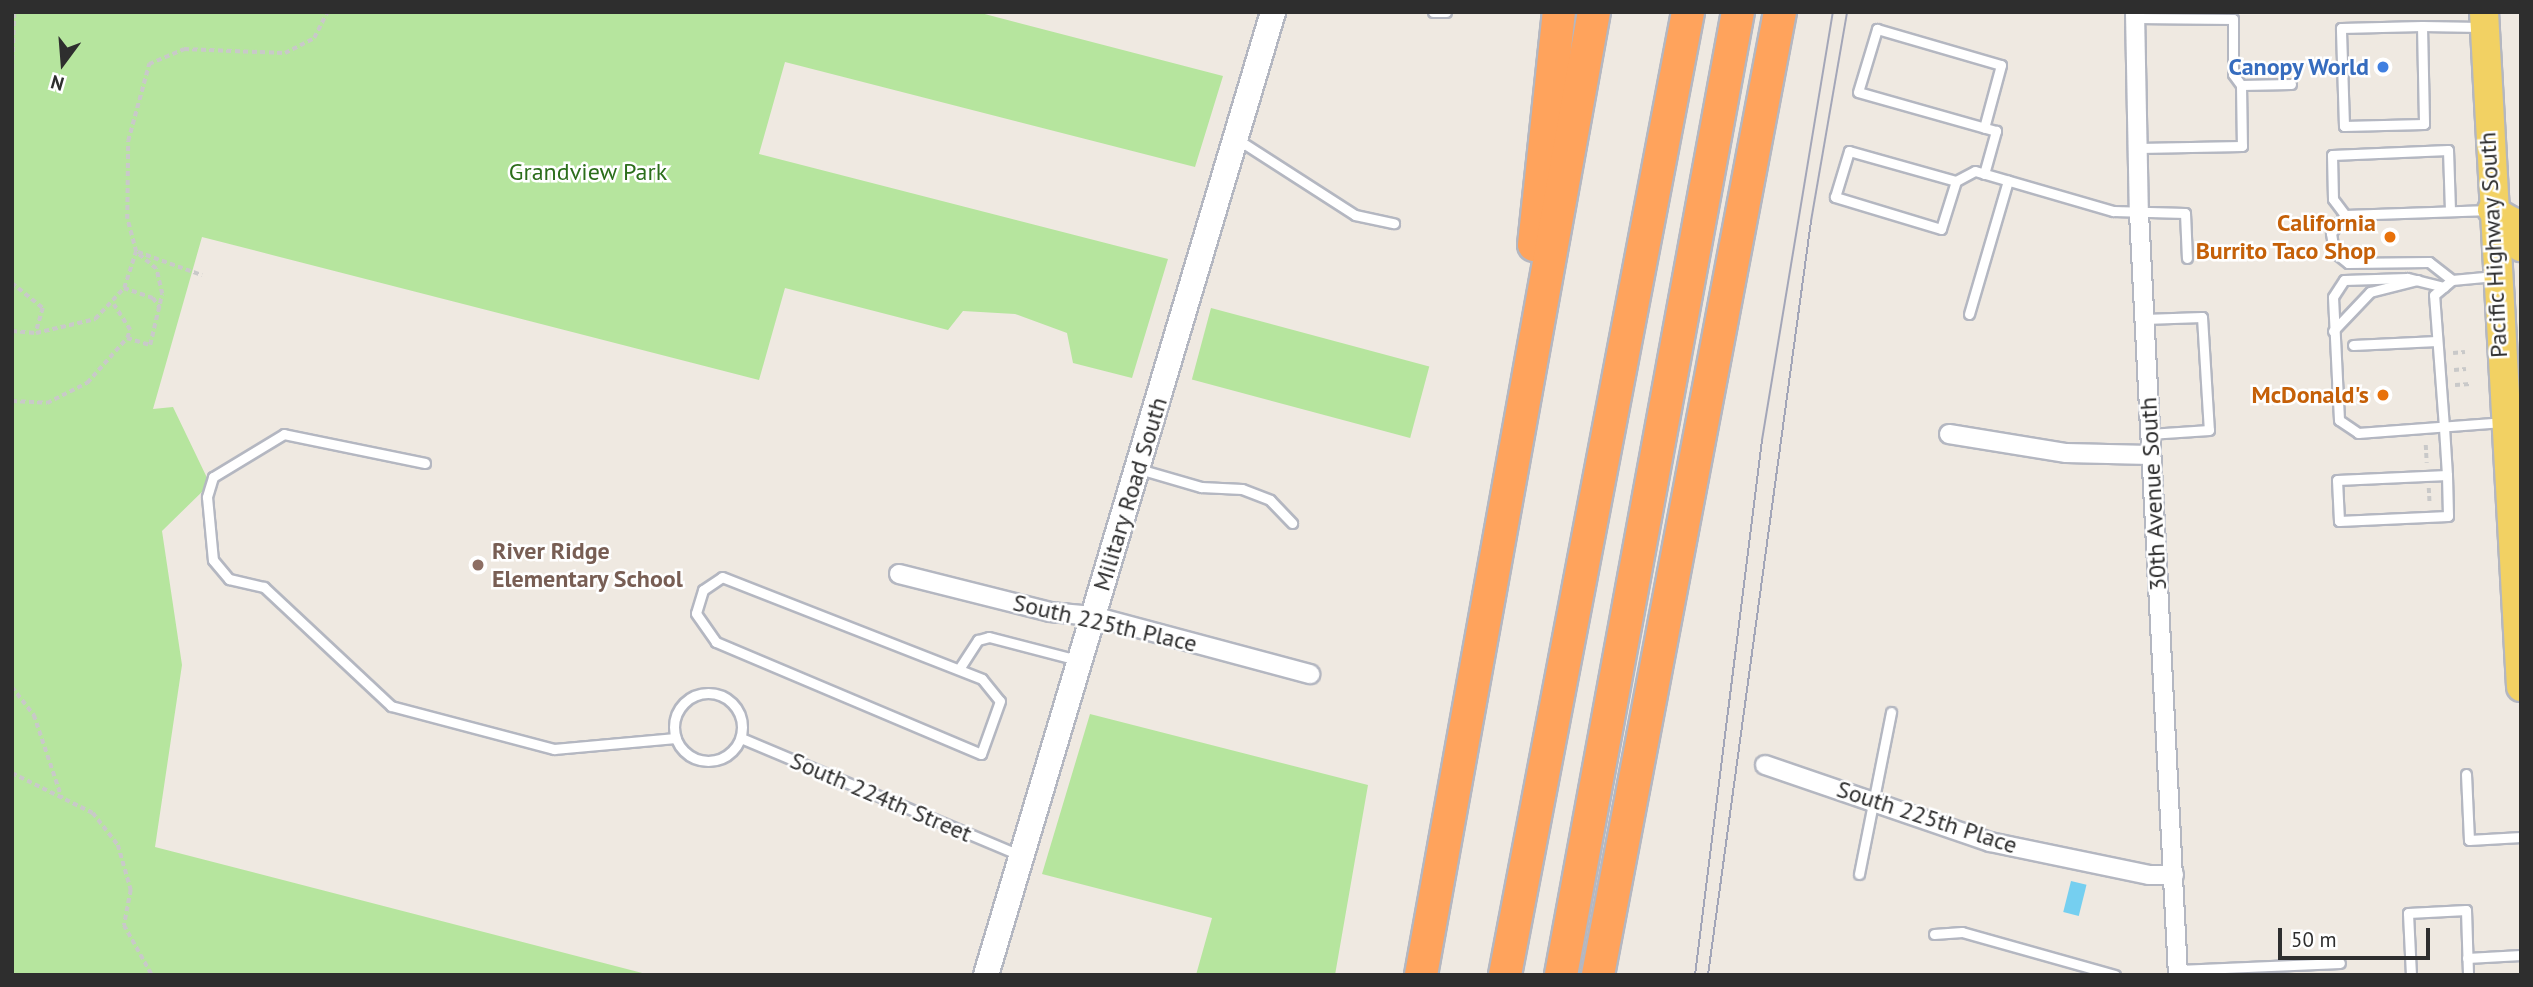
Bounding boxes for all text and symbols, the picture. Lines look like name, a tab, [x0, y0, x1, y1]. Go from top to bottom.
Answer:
north arrow	[28, 28, 98, 98]
place label: Canopy World	[2227, 53, 2369, 81]
marker: Canopy World	[2375, 59, 2391, 75]
text: N	[48, 70, 67, 96]
street label: Pacific Highway South	[2473, 131, 2513, 359]
park label: Grandview Park	[509, 158, 667, 186]
place label: California Burrito Taco Shop	[2195, 209, 2376, 265]
marker: California Burrito Taco Shop	[2382, 229, 2398, 245]
place label: McDonald's	[2252, 381, 2369, 409]
marker: McDonald's	[2375, 387, 2391, 403]
street label: Military Road South	[1087, 393, 1173, 595]
street label: 30th Avenue South	[2134, 396, 2172, 592]
place label: River Ridge Elementary School	[492, 537, 684, 593]
marker: River Ridge Elementary School	[470, 557, 486, 573]
street label: South 225th Place	[1010, 588, 1200, 658]
street label: South 224th Street	[786, 746, 976, 848]
street label: South 225th Place	[1833, 774, 2021, 860]
scale bar	[2281, 914, 2433, 958]
text: 50 m	[2291, 926, 2337, 953]

